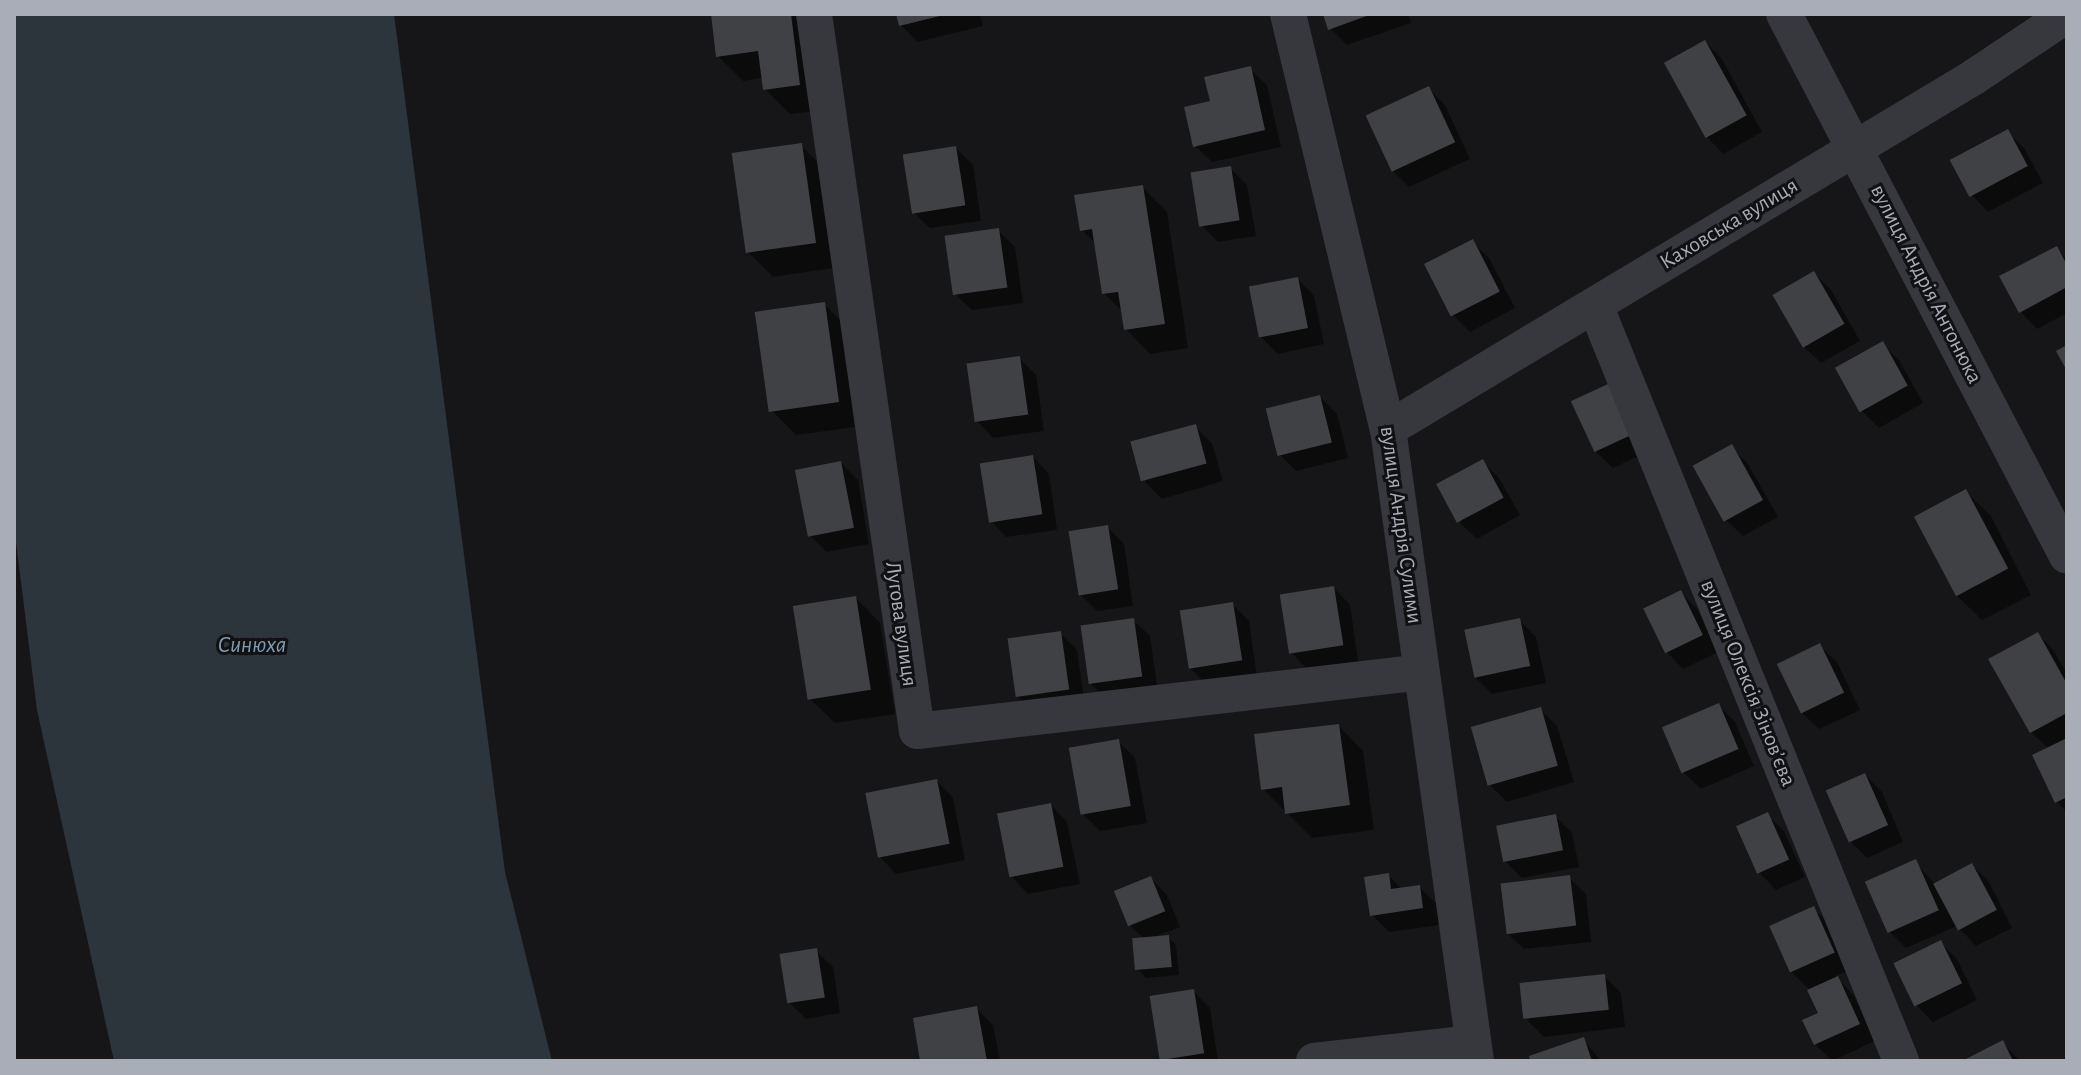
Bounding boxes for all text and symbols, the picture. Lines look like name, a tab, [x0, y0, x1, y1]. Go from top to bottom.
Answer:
street label: Каховська вулиця	[1655, 172, 1803, 276]
street label: вулиця Андрія Антонюка	[1864, 180, 1988, 388]
street label: вулиця Андрія Сулими	[1374, 424, 1428, 626]
street label: Лугова вулиця	[879, 560, 923, 688]
street label: вулиця Олексія Зіновʼєва	[1694, 576, 1802, 790]
water label: Синюха	[218, 632, 286, 660]

